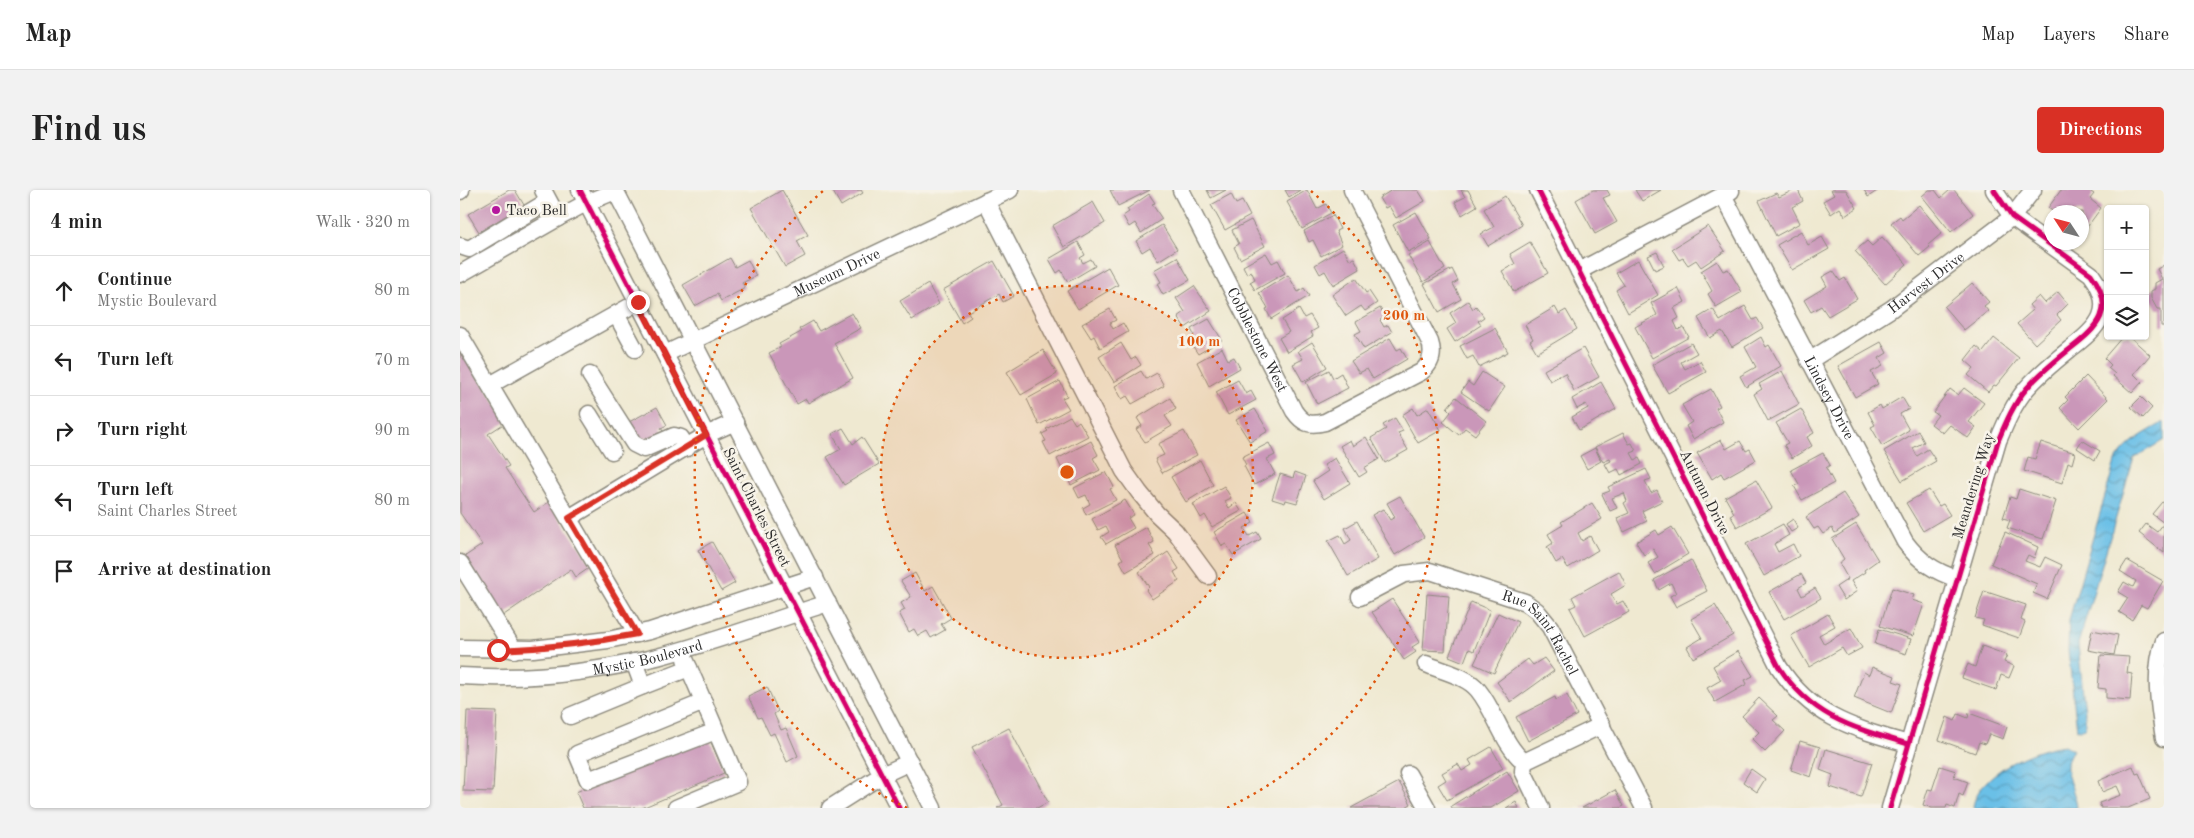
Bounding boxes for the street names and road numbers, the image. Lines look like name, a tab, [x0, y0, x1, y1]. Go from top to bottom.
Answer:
street label: Museum Drive	[791, 247, 883, 301]
street label: Harvest Drive	[1886, 250, 1968, 317]
street label: Cobblestone West	[1223, 285, 1289, 395]
street label: Lindsey Drive	[1800, 354, 1856, 443]
street label: Meandering Way	[1951, 431, 1998, 541]
street label: Saint Charles Street	[719, 446, 792, 570]
street label: Autumn Drive	[1676, 448, 1731, 538]
street label: Rue Saint Rachel	[1500, 589, 1580, 678]
street label: Mystic Boulevard	[591, 638, 705, 679]

